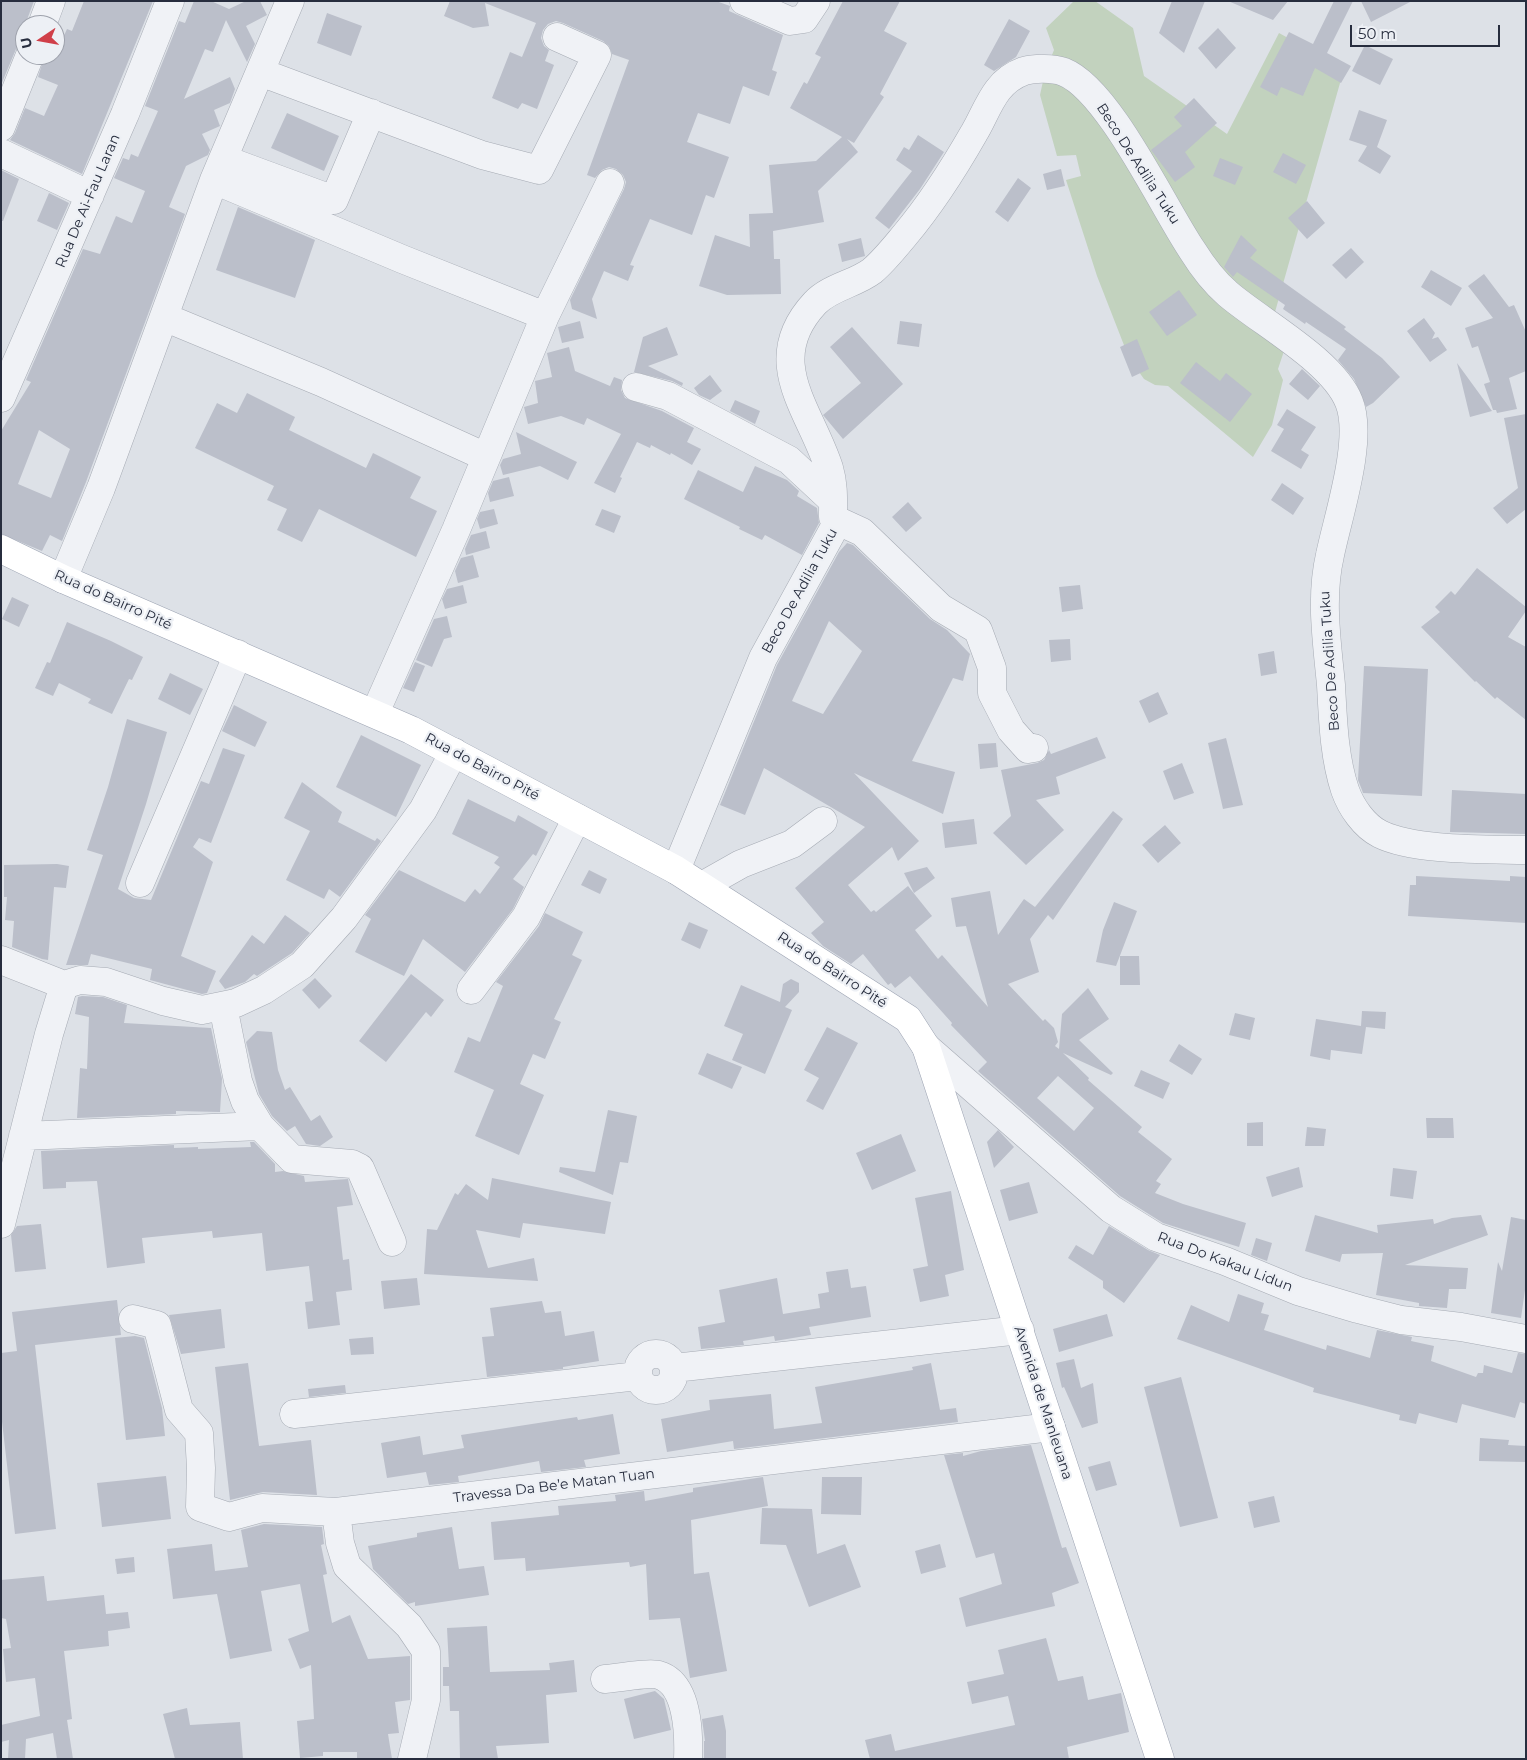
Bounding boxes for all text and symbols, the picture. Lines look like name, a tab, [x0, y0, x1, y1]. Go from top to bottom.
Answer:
north arrow	[15, 15, 65, 65]
scale bar	[1352, 15, 1502, 47]
text: 50 m	[1358, 24, 1396, 43]
text: U	[16, 36, 36, 50]
street label: Beco De Adilia Tuku	[1093, 101, 1183, 227]
street label: Rua De Ai-Fau Laran	[52, 132, 124, 270]
street label: Beco De Adilia Tuku	[759, 525, 841, 657]
street label: Rua do Bairro Pité	[52, 567, 174, 633]
street label: Beco De Adilia Tuku	[1317, 590, 1343, 732]
street label: Rua do Bairro Pité	[422, 730, 542, 804]
street label: Rua do Bairro Pité	[774, 928, 890, 1012]
street label: Rua Do Kakau Lidun	[1155, 1228, 1295, 1296]
street label: Avenida de Manleuana	[1010, 1324, 1076, 1482]
street label: Travessa Da Be’e Matan Tuan	[452, 1465, 656, 1507]

